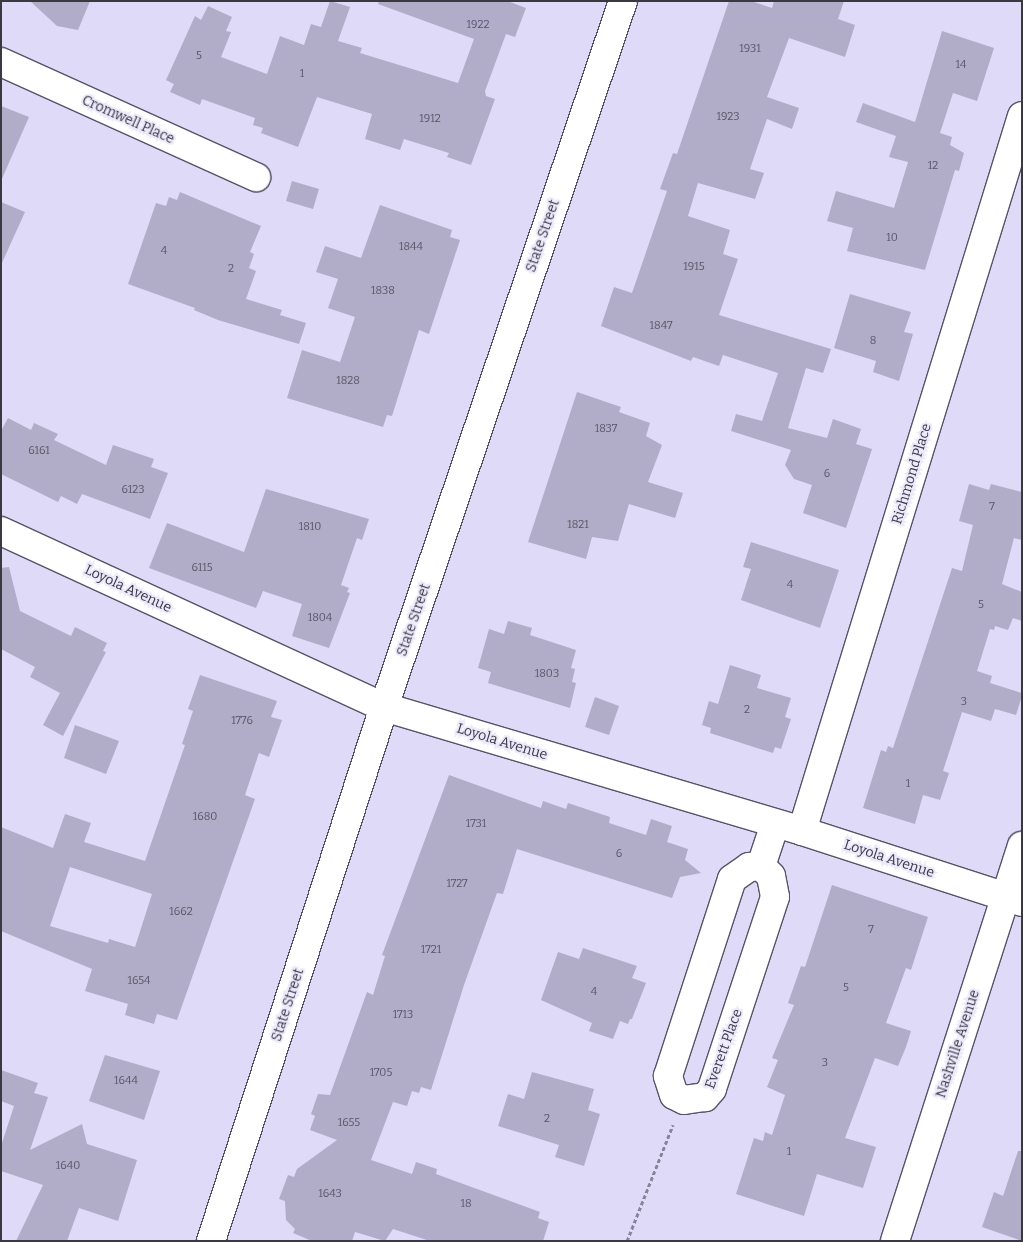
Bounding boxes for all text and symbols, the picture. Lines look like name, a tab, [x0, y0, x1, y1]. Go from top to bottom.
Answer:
house number: 1922	[467, 18, 489, 32]
house number: 1931	[739, 42, 761, 56]
house number: 5	[196, 49, 202, 63]
house number: 14	[956, 58, 966, 72]
house number: 1	[300, 67, 304, 81]
street label: Cromwell Place	[79, 92, 177, 148]
house number: 1923	[716, 110, 740, 124]
house number: 1912	[419, 112, 441, 126]
house number: 12	[928, 159, 938, 173]
street label: State Street	[523, 197, 563, 275]
house number: 10	[886, 231, 898, 245]
house number: 1844	[399, 240, 423, 254]
house number: 4	[161, 244, 167, 258]
house number: 1915	[683, 260, 705, 274]
house number: 2	[228, 262, 234, 276]
house number: 1838	[371, 284, 395, 298]
house number: 1847	[650, 319, 672, 333]
house number: 8	[870, 334, 876, 348]
house number: 1828	[336, 374, 360, 388]
house number: 1837	[595, 422, 617, 436]
street label: Richmond Place	[889, 422, 935, 526]
house number: 6161	[28, 444, 50, 458]
house number: 6	[824, 467, 830, 481]
house number: 6123	[121, 483, 145, 497]
house number: 7	[989, 500, 995, 514]
house number: 1821	[567, 518, 589, 532]
house number: 1810	[299, 520, 321, 534]
house number: 6115	[191, 561, 213, 575]
street label: Loyola Avenue	[82, 562, 174, 616]
house number: 4	[787, 578, 793, 592]
street label: State Street	[394, 581, 434, 659]
house number: 5	[978, 598, 984, 612]
house number: 1804	[308, 611, 332, 625]
house number: 1803	[535, 667, 559, 681]
house number: 3	[961, 695, 967, 709]
house number: 2	[744, 703, 750, 717]
house number: 1776	[231, 714, 253, 728]
street label: Loyola Avenue	[455, 720, 549, 764]
house number: 1	[906, 777, 910, 791]
house number: 1680	[193, 810, 217, 824]
house number: 1731	[466, 817, 486, 831]
street label: Loyola Avenue	[842, 836, 936, 882]
house number: 6	[616, 847, 622, 861]
house number: 1727	[446, 877, 468, 891]
house number: 1662	[169, 905, 193, 919]
house number: 7	[868, 923, 874, 937]
house number: 1721	[421, 943, 441, 957]
street label: State Street	[268, 966, 308, 1044]
house number: 1654	[127, 974, 151, 988]
house number: 5	[843, 981, 849, 995]
house number: 4	[591, 985, 597, 999]
street label: Nashville Avenue	[933, 988, 983, 1100]
street label: Everett Place	[702, 1007, 746, 1091]
house number: 1713	[393, 1008, 413, 1022]
house number: 3	[822, 1056, 828, 1070]
house number: 1705	[370, 1066, 392, 1080]
house number: 1644	[114, 1074, 138, 1088]
house number: 2	[544, 1112, 550, 1126]
house number: 1655	[338, 1116, 360, 1130]
house number: 1	[787, 1145, 791, 1159]
house number: 1640	[56, 1159, 80, 1173]
house number: 1643	[318, 1187, 342, 1201]
house number: 18	[460, 1197, 472, 1211]

